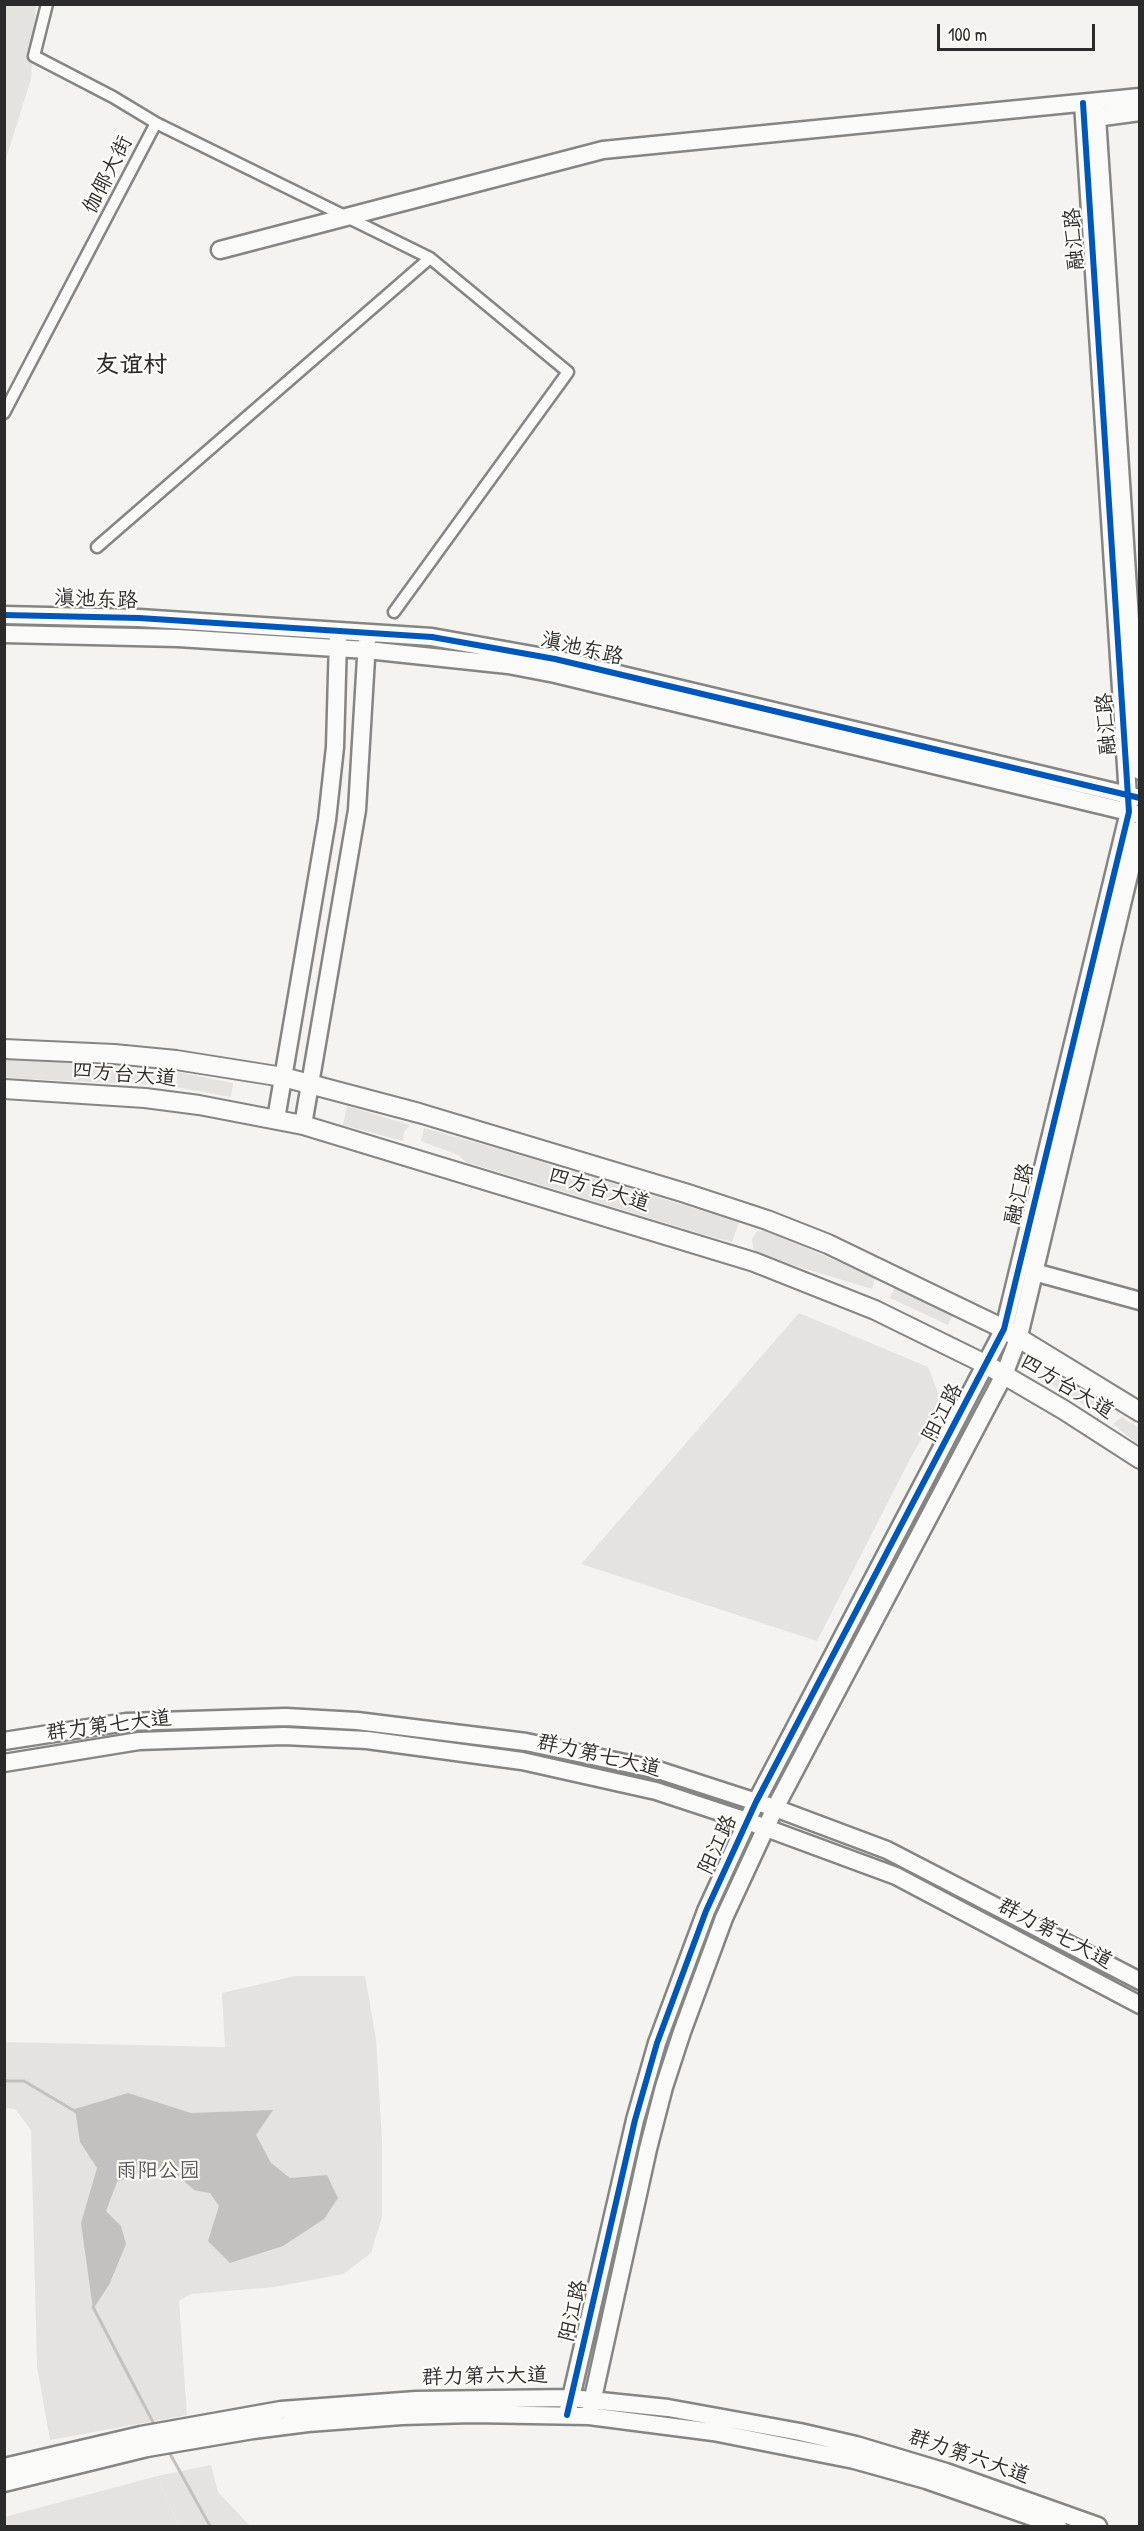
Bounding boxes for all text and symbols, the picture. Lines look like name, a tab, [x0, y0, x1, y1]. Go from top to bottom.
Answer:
scale bar	[940, 12, 1098, 50]
text: 100 m	[948, 22, 987, 47]
street label: 伽倻大街	[78, 132, 138, 218]
street label: 融汇路	[1060, 207, 1090, 271]
district label: 友谊村	[95, 352, 167, 380]
street label: 滇池东路	[54, 586, 138, 614]
street label: 滇池东路	[538, 627, 626, 671]
street label: 融汇路	[1092, 692, 1122, 756]
street label: 四方台大道	[71, 1058, 177, 1092]
street label: 融汇路	[1000, 1160, 1040, 1228]
street label: 四方台大道	[545, 1163, 653, 1217]
street label: 四方台大道	[1016, 1349, 1118, 1425]
street label: 阳江路	[917, 1379, 969, 1447]
street label: 群力第七大道	[45, 1706, 173, 1746]
street label: 群力第七大道	[535, 1730, 663, 1782]
street label: 阳江路	[693, 1811, 743, 1879]
street label: 群力第七大道	[993, 1893, 1117, 1975]
park label: 雨阳公园	[116, 2158, 200, 2184]
street label: 阳江路	[555, 2277, 593, 2345]
street label: 群力第六大道	[422, 2363, 548, 2391]
street label: 群力第六大道	[905, 2425, 1033, 2489]

